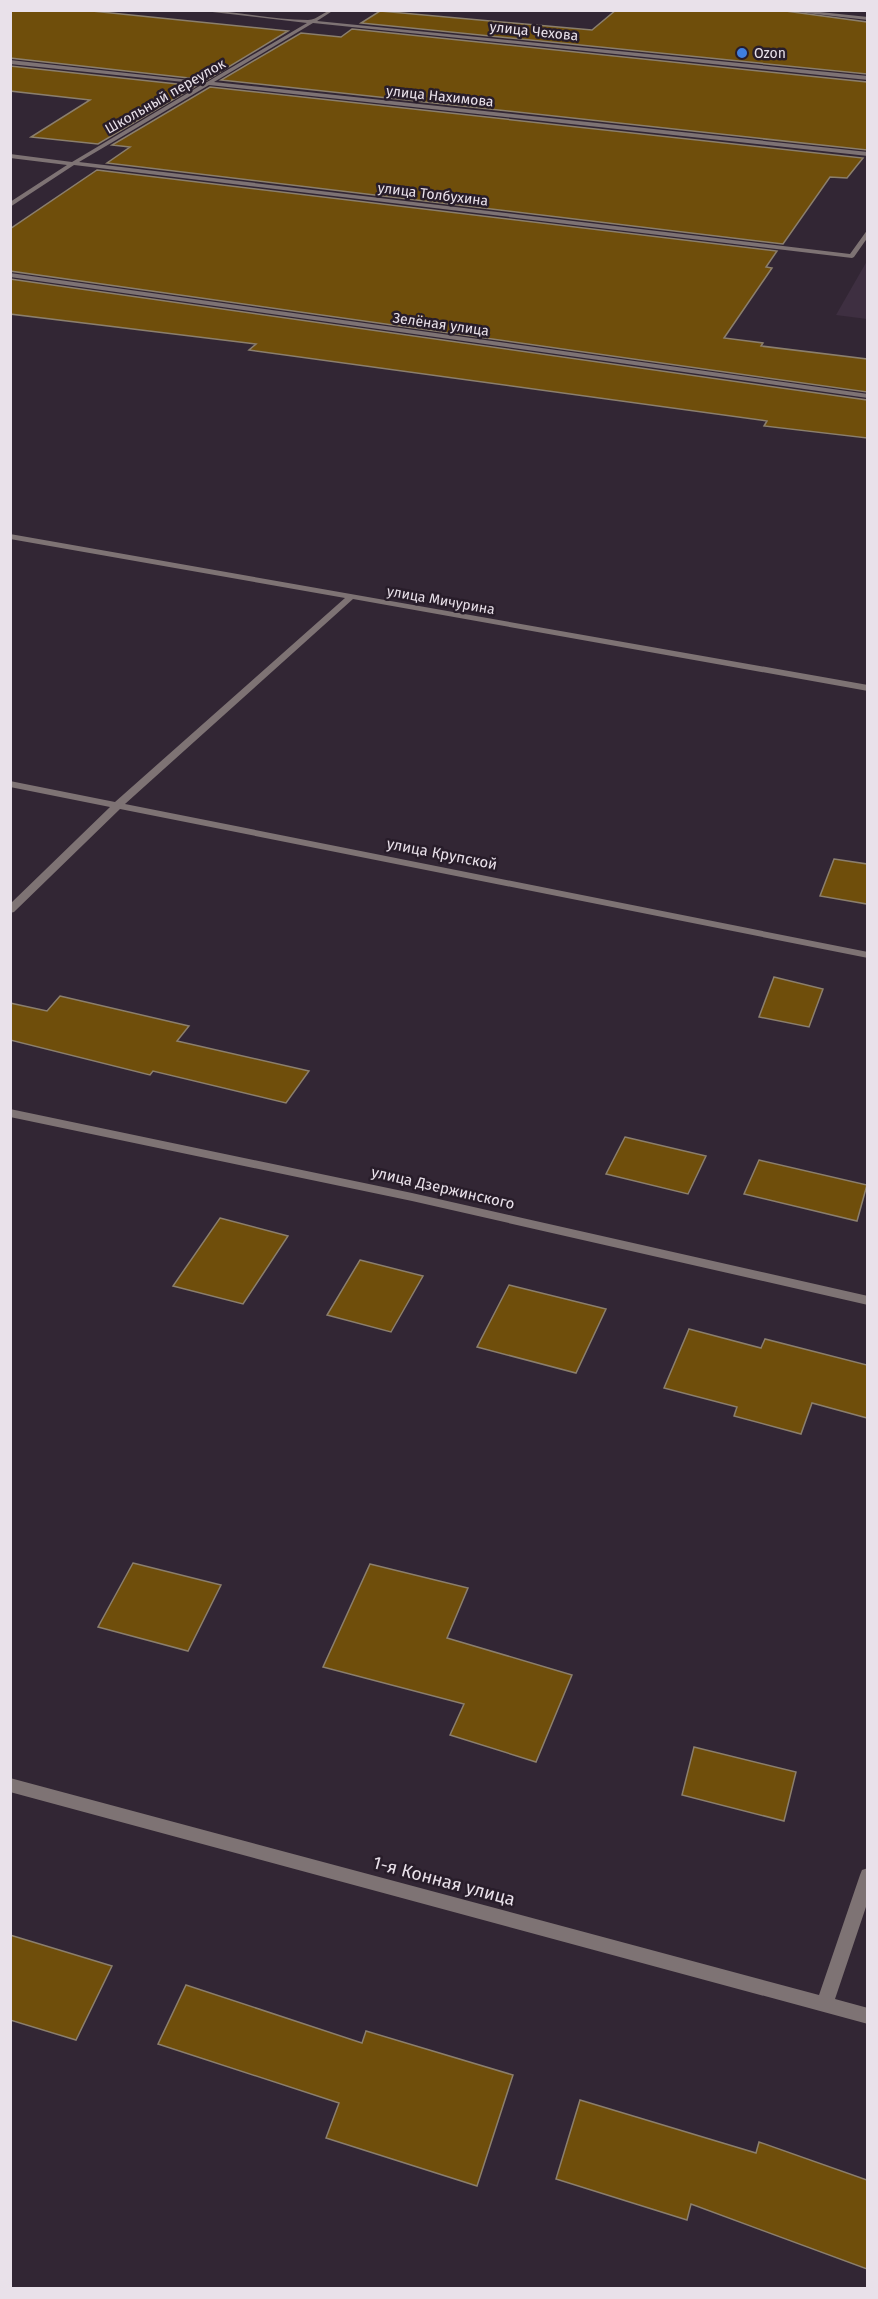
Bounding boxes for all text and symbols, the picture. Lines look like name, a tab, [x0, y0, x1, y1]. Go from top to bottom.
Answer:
street label: улица Чехова	[489, 18, 579, 45]
place label: Ozon	[754, 45, 786, 62]
marker: Ozon	[735, 46, 749, 60]
street label: Школьный переулок	[102, 55, 229, 138]
street label: улица Нахимова	[385, 82, 495, 111]
street label: улица Толбухина	[377, 179, 489, 210]
street label: Зелёная улица	[392, 309, 490, 340]
street label: улица Мичурина	[386, 583, 496, 618]
street label: улица Крупской	[385, 834, 499, 874]
street label: улица Дзержинского	[370, 1163, 516, 1213]
street label: 1-я Конная улица	[370, 1851, 518, 1911]

